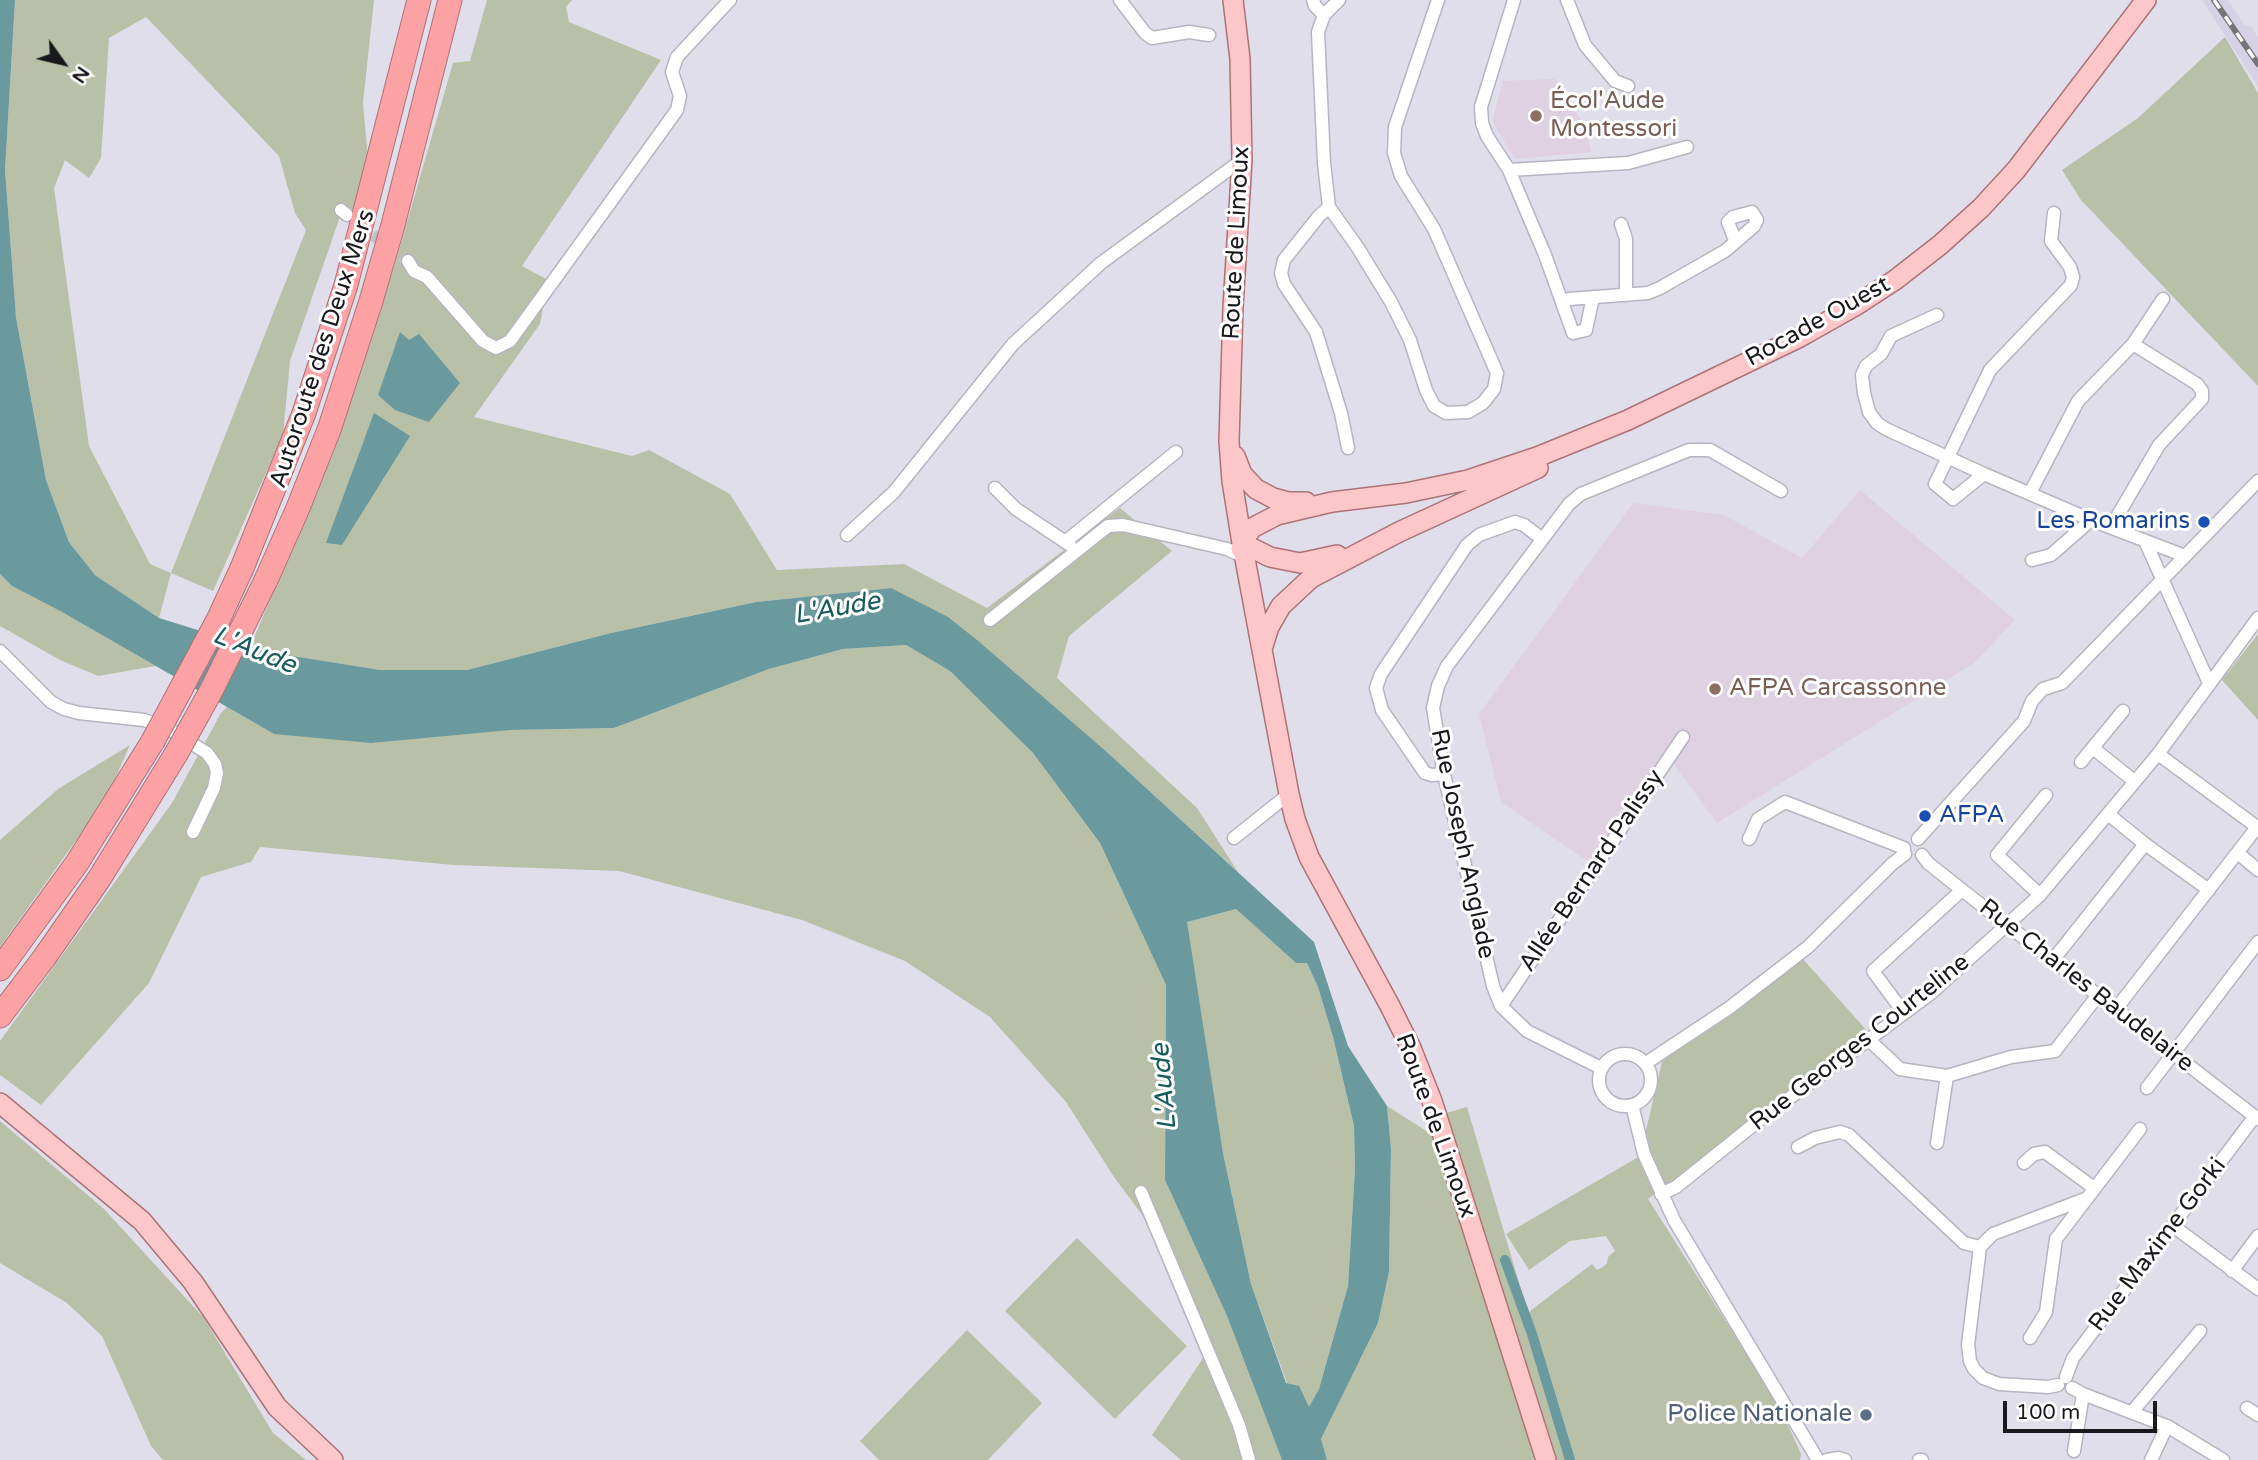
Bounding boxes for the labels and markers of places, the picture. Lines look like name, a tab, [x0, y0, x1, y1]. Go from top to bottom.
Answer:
place label: Écol'Aude Montessori	[1550, 88, 1677, 144]
marker: Écol'Aude Montessori	[1528, 108, 1544, 124]
place label: Les Romarins	[2036, 508, 2190, 536]
marker: Les Romarins	[2196, 514, 2212, 530]
place label: AFPA Carcassonne	[1729, 675, 1946, 703]
marker: AFPA Carcassonne	[1707, 681, 1723, 697]
place label: AFPA	[1939, 802, 2004, 830]
marker: AFPA	[1917, 808, 1933, 824]
place label: Police Nationale	[1667, 1401, 1852, 1429]
marker: Police Nationale	[1858, 1407, 1874, 1423]

